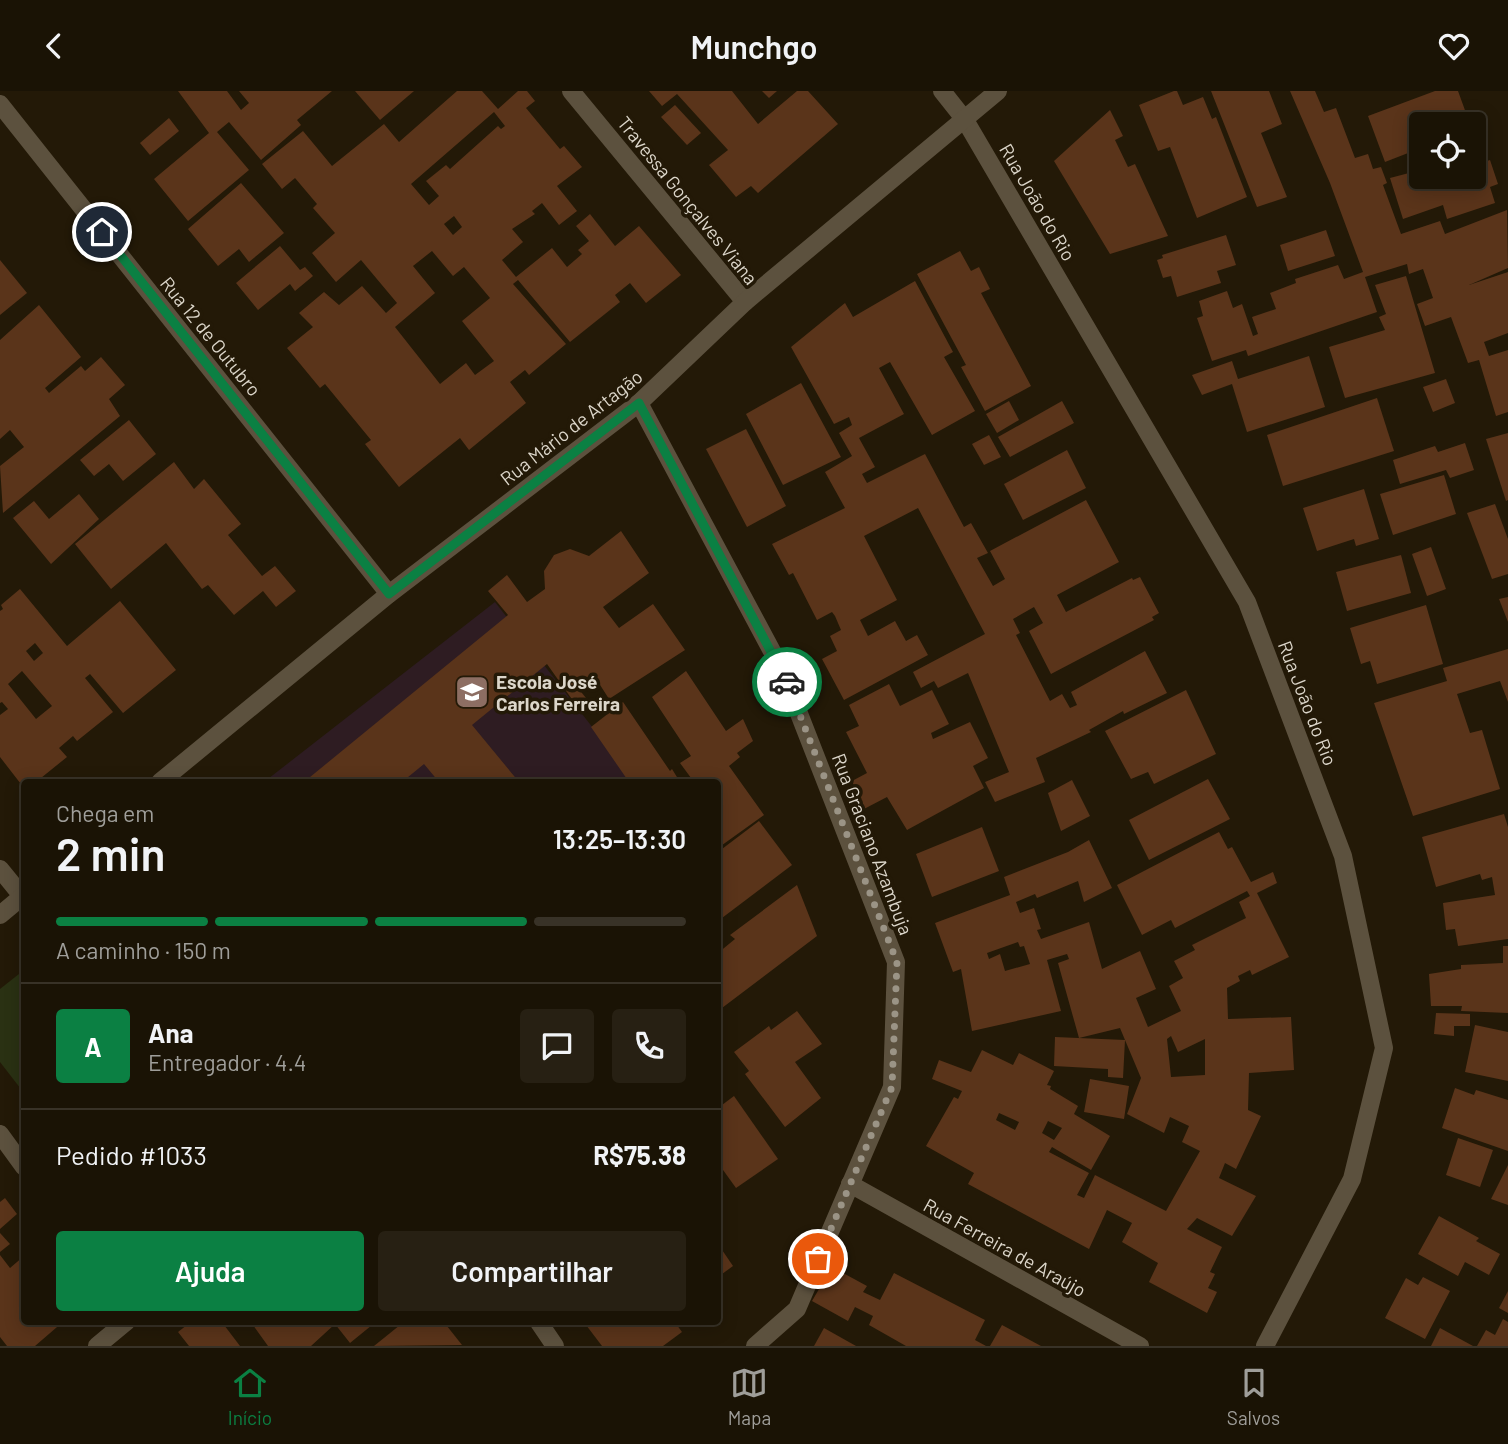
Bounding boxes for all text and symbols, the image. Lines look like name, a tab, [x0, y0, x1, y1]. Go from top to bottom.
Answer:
icon: back	[35, 27, 73, 65]
text: Munchgo	[690, 27, 818, 65]
icon: heart	[1435, 27, 1473, 65]
street label: Travessa Gonçalves Viana	[613, 111, 763, 289]
map controls	[1409, 112, 1486, 189]
button: locate	[1409, 112, 1486, 189]
street label: Rua João do Rio	[995, 139, 1081, 265]
pin	[72, 202, 132, 262]
icon: home	[83, 213, 121, 251]
street label: Rua 12 de Outubro	[156, 272, 266, 400]
street label: Rua Mário de Artagão	[495, 364, 647, 490]
street label: Rua João do Rio	[1274, 637, 1342, 769]
courier	[752, 647, 822, 717]
icon: car	[768, 663, 806, 701]
place label: Escola José Carlos Ferreira	[496, 670, 620, 715]
school or university icon: Escola José Carlos Ferreira	[453, 673, 491, 711]
street label: Rua Graciano Azambuja	[828, 750, 918, 938]
text: Chega em	[56, 799, 154, 827]
text: 13:25–13:30	[553, 823, 686, 854]
text: 2 min	[56, 825, 165, 880]
text: A caminho · 150 m	[56, 936, 231, 964]
button: chat	[520, 1009, 594, 1083]
button: phone	[612, 1009, 686, 1083]
text: Ana	[148, 1017, 193, 1048]
text: A	[84, 1031, 102, 1062]
text: Entregador · 4.4	[148, 1048, 307, 1076]
text: Pedido #1033	[56, 1139, 207, 1170]
text: R$75.38	[593, 1139, 686, 1170]
street label: Rua Ferreira de Araújo	[920, 1193, 1090, 1301]
pin	[788, 1229, 848, 1289]
button: Ajuda	[56, 1231, 364, 1311]
button: Compartilhar	[378, 1231, 686, 1311]
icon: bag	[799, 1240, 837, 1278]
tab: Início	[228, 1364, 272, 1429]
tab: Mapa	[728, 1364, 771, 1429]
tab: Salvos	[1227, 1364, 1280, 1429]

